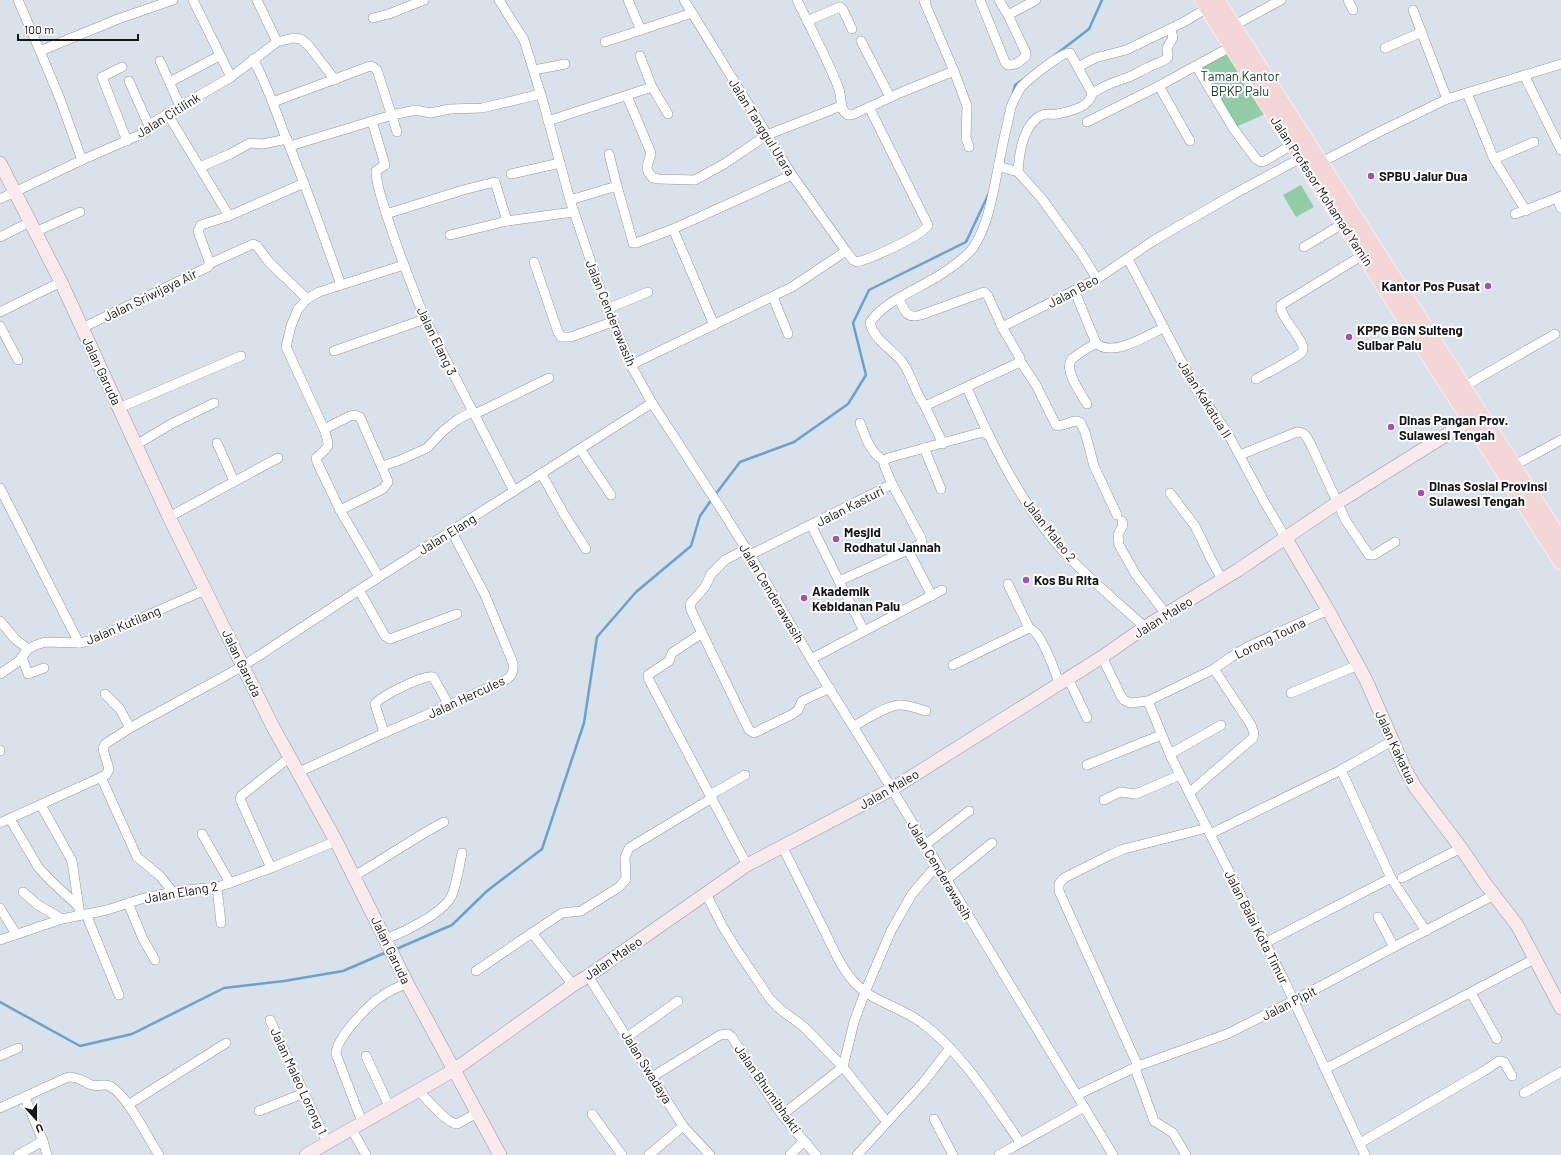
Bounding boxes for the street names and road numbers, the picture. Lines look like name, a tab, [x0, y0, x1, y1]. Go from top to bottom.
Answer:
street label: Jalan Tanggul Utara	[726, 75, 798, 179]
street label: Jalan Citilink	[133, 89, 203, 141]
street label: Jalan Profesor Mohamad Yamin	[1267, 113, 1377, 269]
street label: Jalan Cenderawasih	[582, 258, 640, 368]
street label: Jalan Sriwijaya Air	[100, 265, 200, 325]
street label: Jalan Beo	[1045, 271, 1101, 311]
street label: Jalan Elang 3	[414, 304, 460, 378]
street label: Jalan Garuda	[79, 334, 125, 408]
street label: Jalan Kakatua II	[1175, 357, 1235, 441]
street label: Jalan Kasturi	[813, 482, 887, 530]
street label: Jalan Maleo 2	[1020, 495, 1080, 565]
street label: Jalan Elang	[415, 510, 479, 558]
street label: Jalan Cenderawasih	[736, 541, 808, 645]
street label: Jalan Maleo	[1131, 593, 1195, 641]
street label: Jalan Kutilang	[83, 602, 163, 648]
street label: Lorong Touna	[1232, 614, 1308, 662]
street label: Jalan Garuda	[219, 627, 265, 699]
street label: Jalan Hercules	[425, 672, 507, 722]
street label: Jalan Kakatua	[1372, 708, 1420, 786]
street label: Jalan Maleo	[856, 765, 922, 813]
street label: Jalan Cenderawasih	[904, 818, 976, 922]
street label: Jalan Balai Kota Timur	[1221, 868, 1293, 987]
street label: Jalan Elang 2	[143, 878, 219, 906]
street label: Jalan Garuda	[368, 914, 414, 986]
street label: Jalan Maleo	[581, 933, 645, 983]
street label: Jalan Pipit	[1259, 982, 1319, 1024]
street label: Jalan Maleo Lorong 1	[267, 1025, 331, 1137]
street label: Jalan Swadaya	[618, 1028, 676, 1106]
street label: Jalan Bhumibhakti	[731, 1041, 805, 1137]

